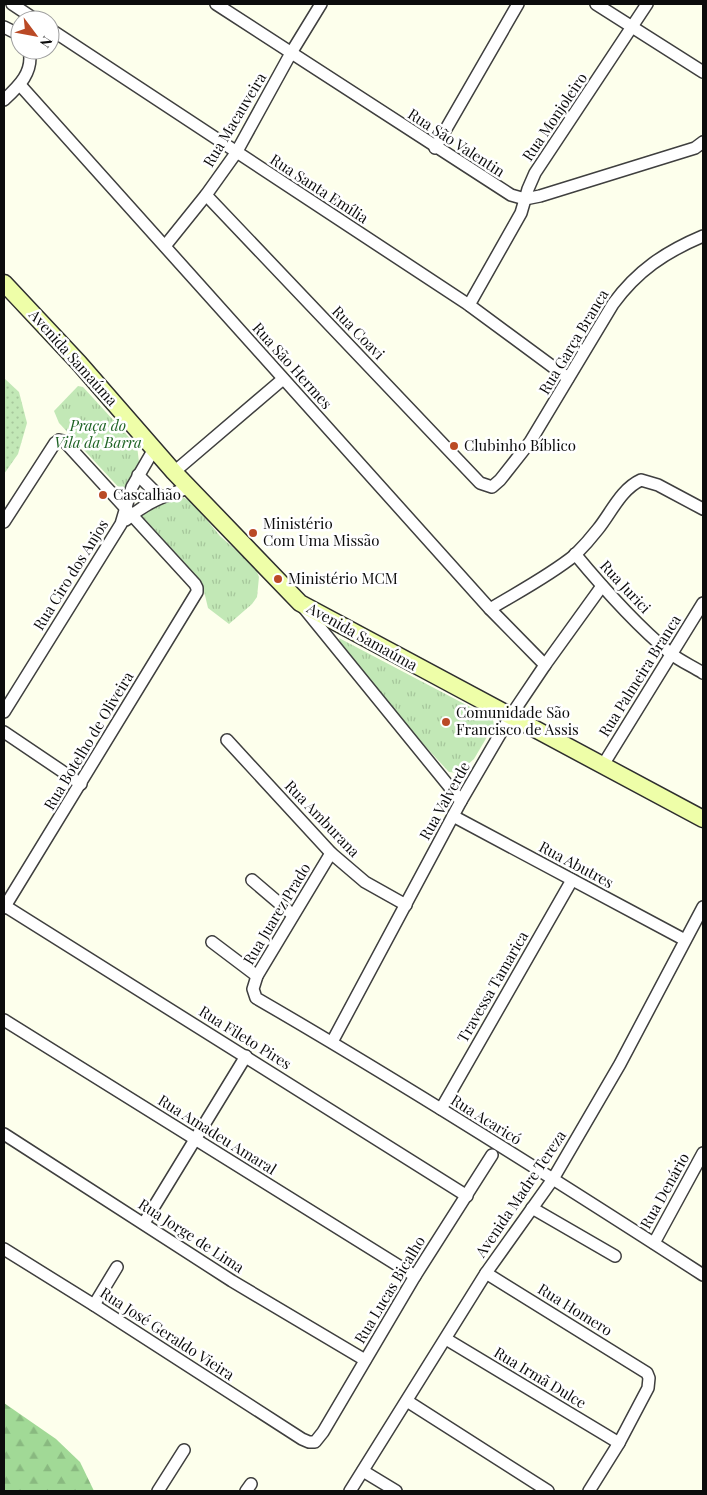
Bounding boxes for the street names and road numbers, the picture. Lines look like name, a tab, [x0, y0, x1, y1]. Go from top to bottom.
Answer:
street label: Rua Macauveira	[198, 68, 270, 170]
street label: Rua Monjoleiro	[517, 68, 591, 164]
street label: Rua São Valentin	[404, 103, 509, 181]
street label: Rua Santa Emília	[267, 149, 373, 228]
street label: Rua Garça Branca	[534, 285, 613, 398]
street label: Rua Coavi	[328, 301, 390, 364]
street label: Avenida Samaúma	[24, 304, 123, 410]
street label: Rua São Hermes	[249, 318, 337, 413]
street label: Rua Ciro dos Anjos	[28, 515, 112, 634]
street label: Rua Jurici	[596, 556, 656, 618]
street label: Avenida Samaúma	[303, 597, 422, 675]
street label: Rua Palmeira Branca	[594, 610, 685, 740]
street label: Rua Botelho de Oliveira	[39, 667, 138, 813]
street label: Rua Valverde	[414, 758, 474, 843]
street label: Rua Amburana	[281, 776, 365, 861]
street label: Rua Abutres	[536, 836, 617, 892]
street label: Rua Juarez Prado	[238, 859, 314, 968]
street label: Travessa Tamarica	[452, 927, 532, 1046]
street label: Rua Fileto Pires	[196, 1001, 295, 1074]
street label: Rua Amadeu Amaral	[155, 1090, 281, 1179]
street label: Rua Acaricó	[447, 1090, 526, 1149]
street label: Avenida Madre Tereza	[470, 1126, 570, 1261]
street label: Rua Denário	[635, 1149, 693, 1232]
street label: Rua Jorge de Lima	[135, 1194, 249, 1277]
street label: Rua Lucas Bicalho	[349, 1232, 429, 1347]
street label: Rua Homero	[534, 1278, 617, 1340]
street label: Rua José Geraldo Vieira	[96, 1282, 239, 1384]
street label: Rua Irmã Dulce	[491, 1342, 590, 1413]

